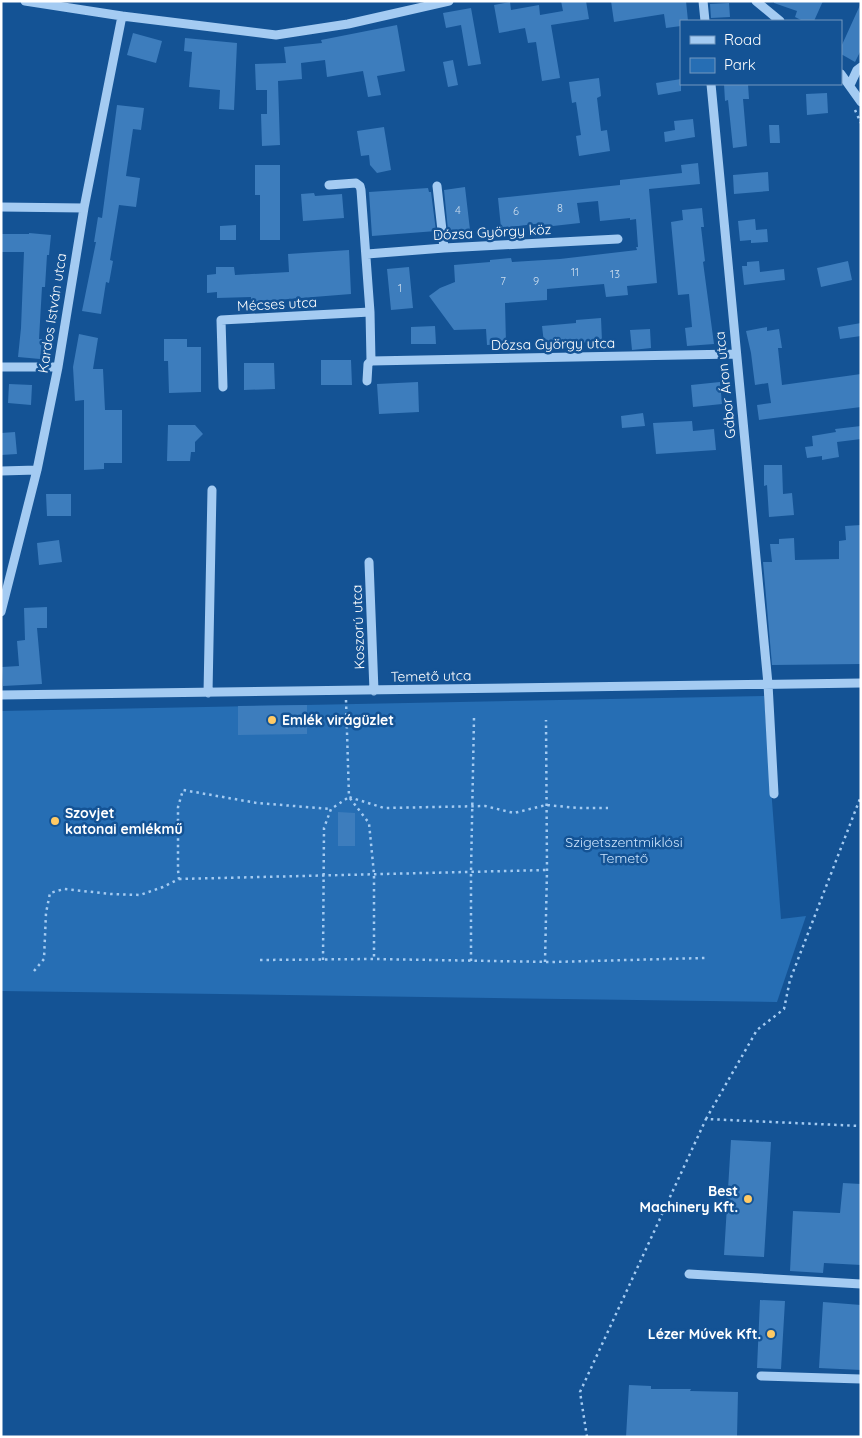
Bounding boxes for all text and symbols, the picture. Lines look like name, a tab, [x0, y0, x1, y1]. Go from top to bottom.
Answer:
legend	[680, 20, 842, 85]
text: Road	[724, 30, 761, 49]
text: Park	[724, 55, 756, 74]
house number: 8	[557, 201, 563, 215]
house number: 4	[455, 203, 461, 217]
house number: 6	[513, 204, 519, 218]
street label: Dózsa György köz	[432, 220, 552, 244]
street label: Kardos István utca	[34, 252, 70, 374]
house number: 11	[571, 265, 579, 279]
house number: 13	[610, 267, 620, 281]
house number: 7	[500, 274, 506, 288]
house number: 9	[533, 274, 539, 288]
house number: 1	[398, 281, 402, 295]
street label: Mécses utca	[237, 293, 317, 315]
street label: Gábor Áron utca	[710, 331, 740, 439]
street label: Dózsa György utca	[491, 334, 615, 354]
street label: Koszorú utca	[348, 584, 368, 670]
street label: Temető utca	[390, 666, 472, 686]
place label: Emlék virágüzlet	[282, 711, 394, 729]
marker: Emlék virágüzlet	[266, 714, 278, 726]
place label: Szovjet katonai emlékmű	[65, 804, 183, 838]
marker: Szovjet katonai emlékmű	[49, 815, 61, 827]
park label: Szigetszentmiklósi Temető	[565, 833, 683, 867]
place label: Best Machinery Kft.	[640, 1182, 738, 1216]
marker: Best Machinery Kft.	[742, 1193, 754, 1205]
place label: Lézer Múvek Kft.	[648, 1325, 761, 1343]
marker: Lézer Múvek Kft.	[765, 1328, 777, 1340]

